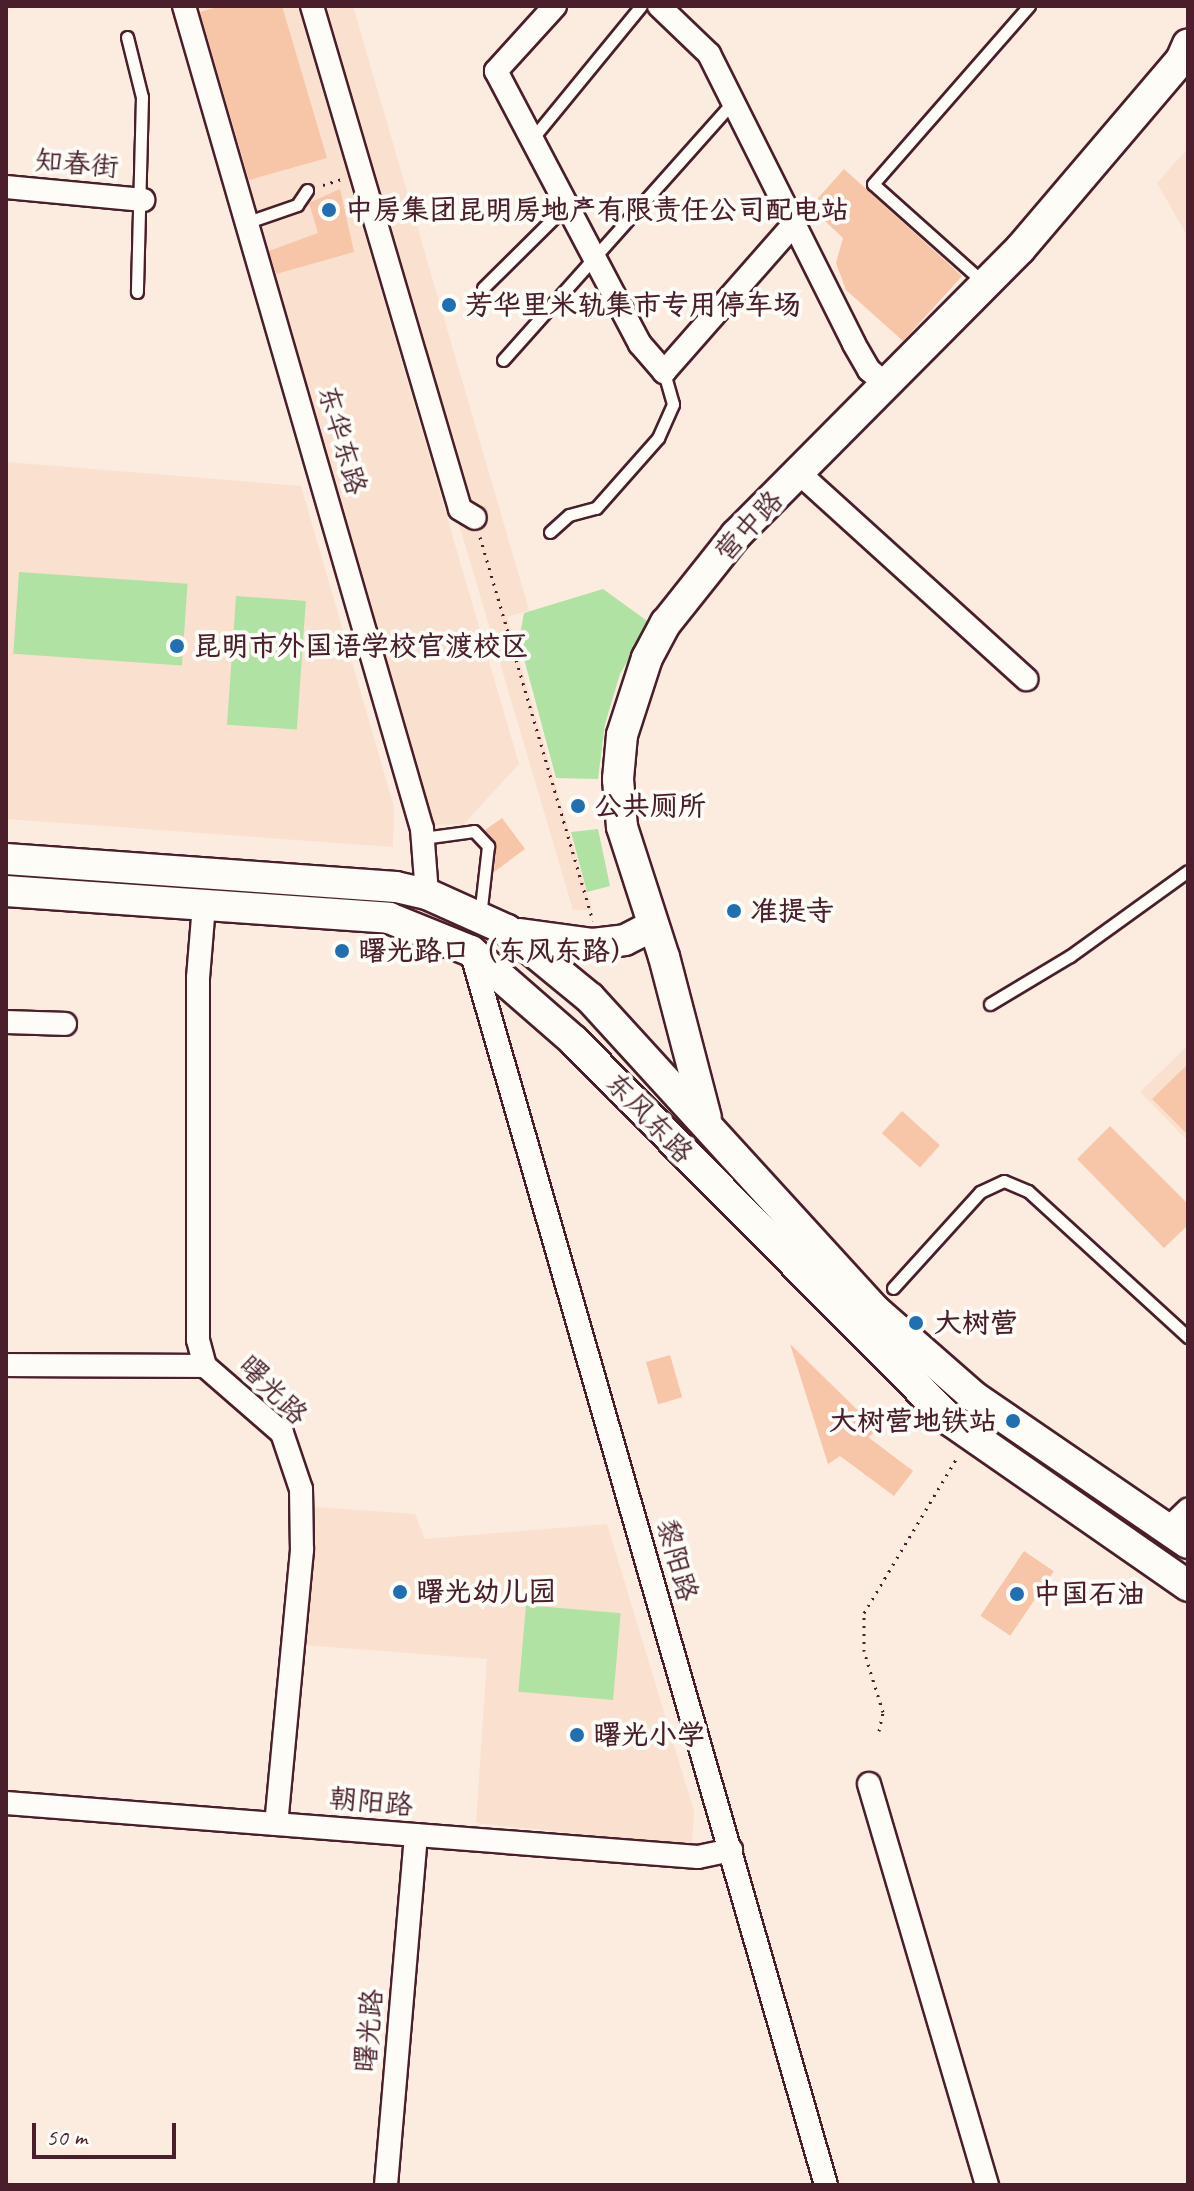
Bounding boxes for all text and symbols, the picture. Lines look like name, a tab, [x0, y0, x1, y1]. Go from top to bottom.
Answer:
street label: 知春街	[34, 144, 120, 184]
place label: 中房集团昆明房地产有限责任公司配电站	[345, 193, 849, 227]
marker: 中房集团昆明房地产有限责任公司配电站	[320, 201, 338, 219]
place label: 芳华里米轨集市专用停车场	[465, 288, 801, 322]
marker: 芳华里米轨集市专用停车场	[440, 296, 458, 314]
street label: 东华东路	[310, 382, 374, 498]
street label: 营中路	[708, 484, 790, 568]
place label: 昆明市外国语学校官渡校区	[193, 629, 529, 663]
marker: 昆明市外国语学校官渡校区	[168, 637, 186, 655]
place label: 公共厕所	[594, 789, 706, 823]
marker: 公共厕所	[569, 797, 587, 815]
place label: 准提寺	[750, 894, 834, 928]
marker: 准提寺	[725, 902, 743, 920]
place label: 曙光路口（东风东路）	[358, 934, 638, 968]
marker: 曙光路口（东风东路）	[333, 942, 351, 960]
street label: 东风东路	[598, 1066, 700, 1170]
place label: 大树营	[934, 1306, 1018, 1340]
marker: 大树营	[905, 1312, 927, 1334]
street label: 曙光路	[231, 1348, 315, 1432]
place label: 大树营地铁站	[829, 1404, 997, 1438]
marker: 大树营地铁站	[1004, 1412, 1022, 1430]
street label: 黎阳路	[649, 1515, 705, 1605]
place label: 曙光幼儿园	[416, 1575, 556, 1609]
place label: 中国石油	[1033, 1577, 1145, 1611]
marker: 曙光幼儿园	[391, 1583, 409, 1601]
marker: 中国石油	[1008, 1585, 1026, 1603]
place label: 曙光小学	[593, 1718, 705, 1752]
marker: 曙光小学	[568, 1726, 586, 1744]
street label: 朝阳路	[328, 1782, 414, 1822]
street label: 曙光路	[349, 1988, 389, 2074]
scale bar	[36, 2107, 180, 2157]
text: 50 m	[46, 2122, 87, 2152]

